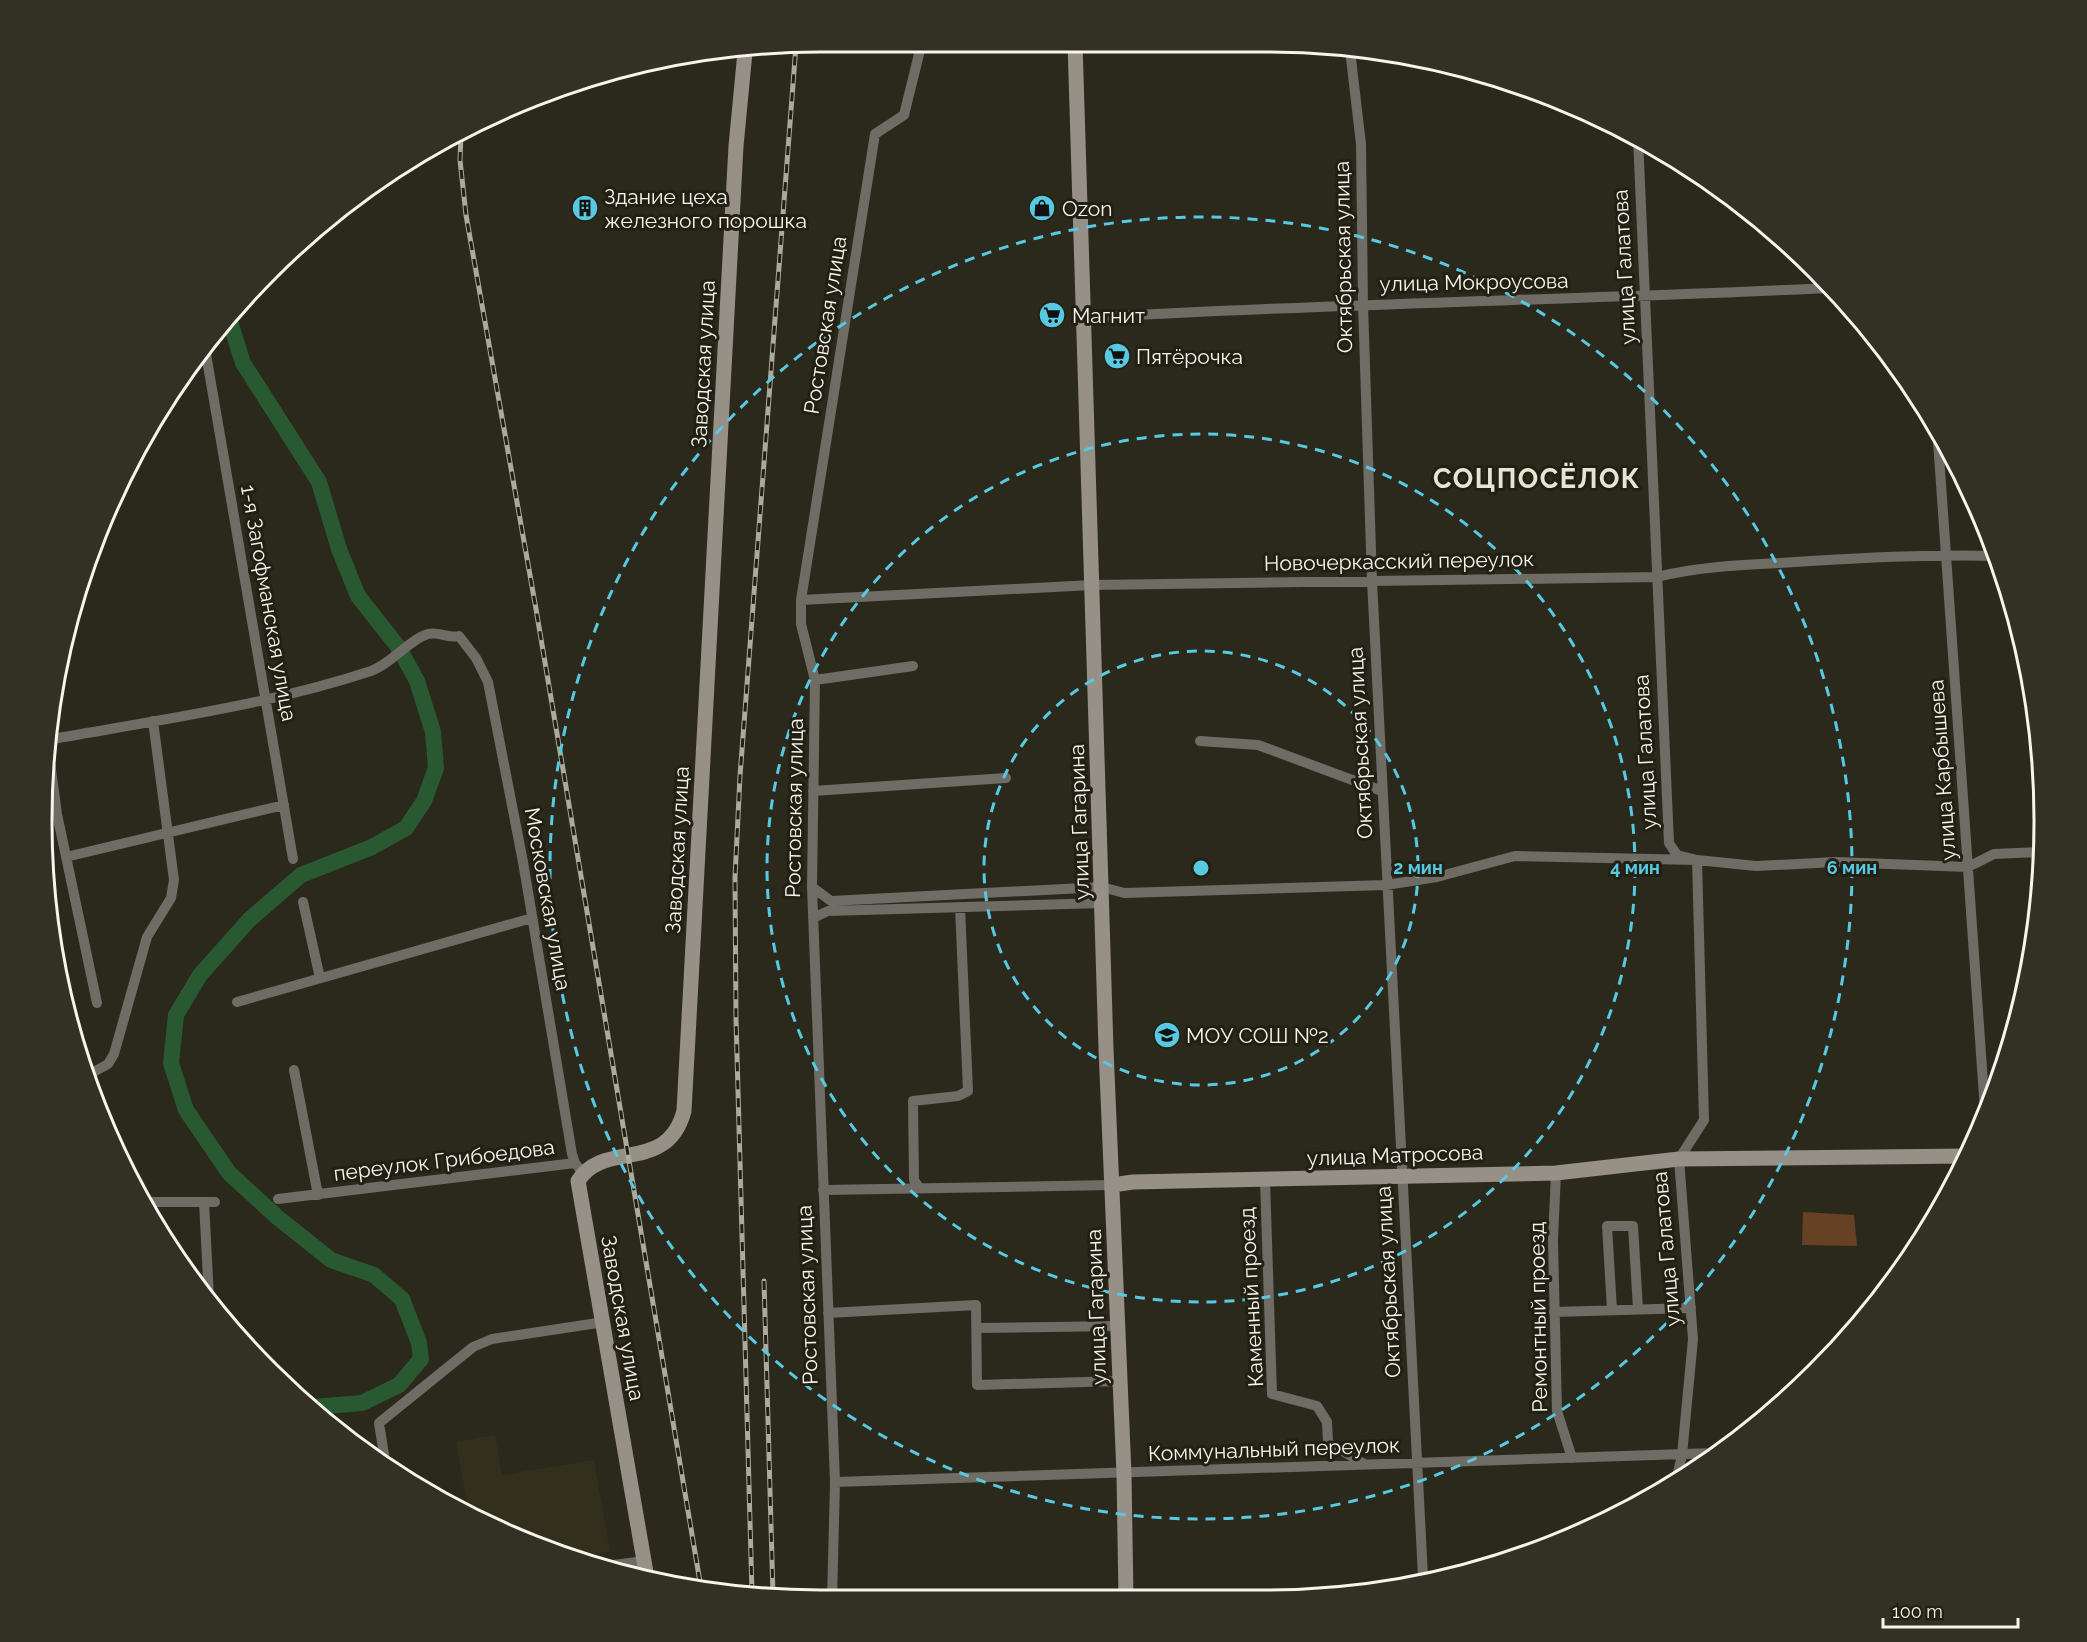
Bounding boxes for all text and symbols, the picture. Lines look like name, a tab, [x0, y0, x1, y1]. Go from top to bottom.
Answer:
street label: Октябрьская улица	[1329, 161, 1357, 353]
place label: Здание цеха железного порошка	[604, 184, 807, 233]
street label: улица Галатова	[1607, 189, 1641, 345]
building icon: Здание цеха железного порошка	[570, 193, 600, 223]
shop icon: Ozon	[1027, 193, 1057, 223]
place label: Ozon	[1062, 196, 1113, 221]
street label: Ростовская улица	[799, 234, 851, 416]
street label: улица Мокроусова	[1379, 268, 1569, 296]
street label: Заводская улица	[686, 280, 720, 448]
supermarket icon: Магнит	[1037, 300, 1067, 330]
place label: Магнит	[1072, 303, 1145, 328]
supermarket icon: Пятёрочка	[1102, 341, 1132, 371]
place label: Пятёрочка	[1136, 344, 1243, 369]
district label: СОЦПОСЁЛОК	[1433, 462, 1641, 494]
street label: 1-я Загофманская улица	[236, 483, 302, 723]
street label: Новочеркасский переулок	[1264, 546, 1534, 576]
street label: Октябрьская улица	[1342, 646, 1378, 840]
street label: улица Галатова	[1628, 674, 1662, 830]
street label: улица Карбышева	[1923, 679, 1961, 861]
street label: Ростовская улица	[780, 718, 808, 898]
street label: улица Гагарина	[1064, 744, 1094, 900]
street label: Заводская улица	[660, 766, 694, 934]
street label: Московская улица	[520, 806, 576, 992]
text: 2 мин	[1393, 857, 1443, 878]
text: 4 мин	[1610, 857, 1660, 878]
text: 6 мин	[1827, 857, 1877, 878]
centre of rings	[1191, 858, 1211, 878]
school or university icon: МОУ СОШ №2	[1152, 1020, 1182, 1050]
place label: МОУ СОШ №2	[1186, 1023, 1329, 1048]
street label: переулок Грибоедова	[332, 1134, 556, 1186]
street label: улица Матросова	[1306, 1139, 1484, 1171]
street label: улица Галатова	[1647, 1170, 1685, 1328]
street label: Октябрьская улица	[1370, 1185, 1406, 1379]
street label: Ростовская улица	[791, 1205, 823, 1385]
street label: Каменный проезд	[1234, 1207, 1268, 1387]
street label: Ремонтный проезд	[1524, 1221, 1552, 1413]
street label: улица Гагарина	[1081, 1229, 1111, 1385]
street label: Заводская улица	[596, 1233, 650, 1403]
street label: Коммунальный переулок	[1148, 1432, 1401, 1466]
scale bar	[1883, 1591, 2018, 1629]
text: 100 m	[1892, 1601, 1943, 1622]

